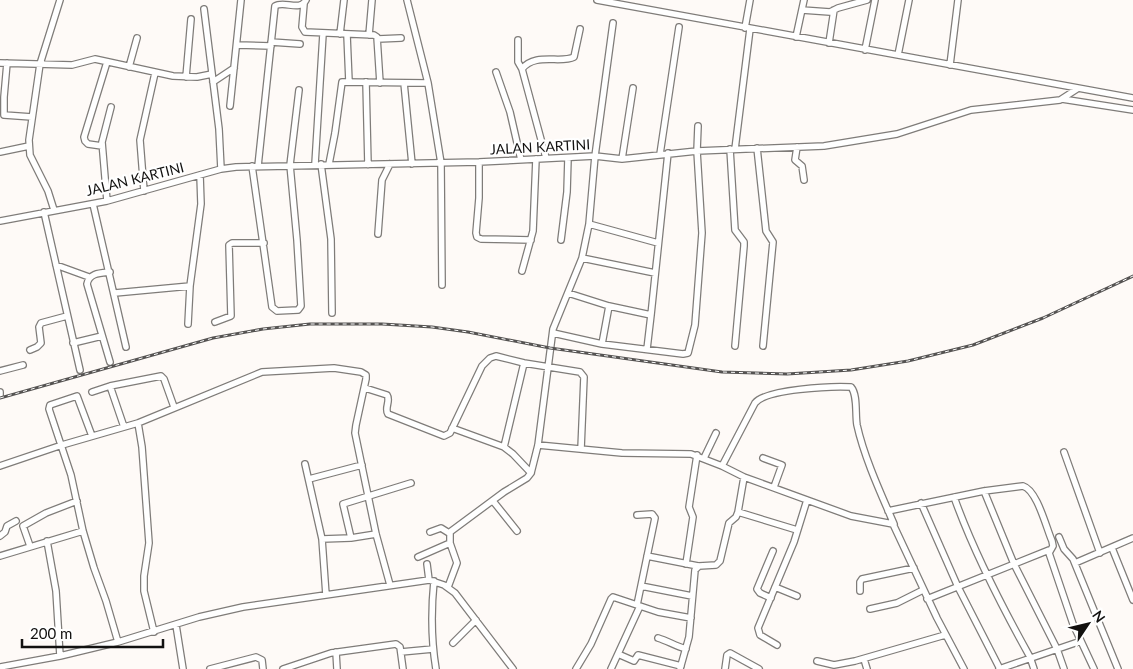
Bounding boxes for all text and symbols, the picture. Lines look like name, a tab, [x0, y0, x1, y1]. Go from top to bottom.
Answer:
street label: JALAN KARTINI	[489, 135, 590, 158]
street label: JALAN KARTINI	[84, 158, 186, 199]
north arrow	[1063, 599, 1113, 649]
text: N	[1089, 607, 1109, 626]
scale bar	[22, 616, 164, 648]
text: 200 m	[30, 624, 72, 642]

